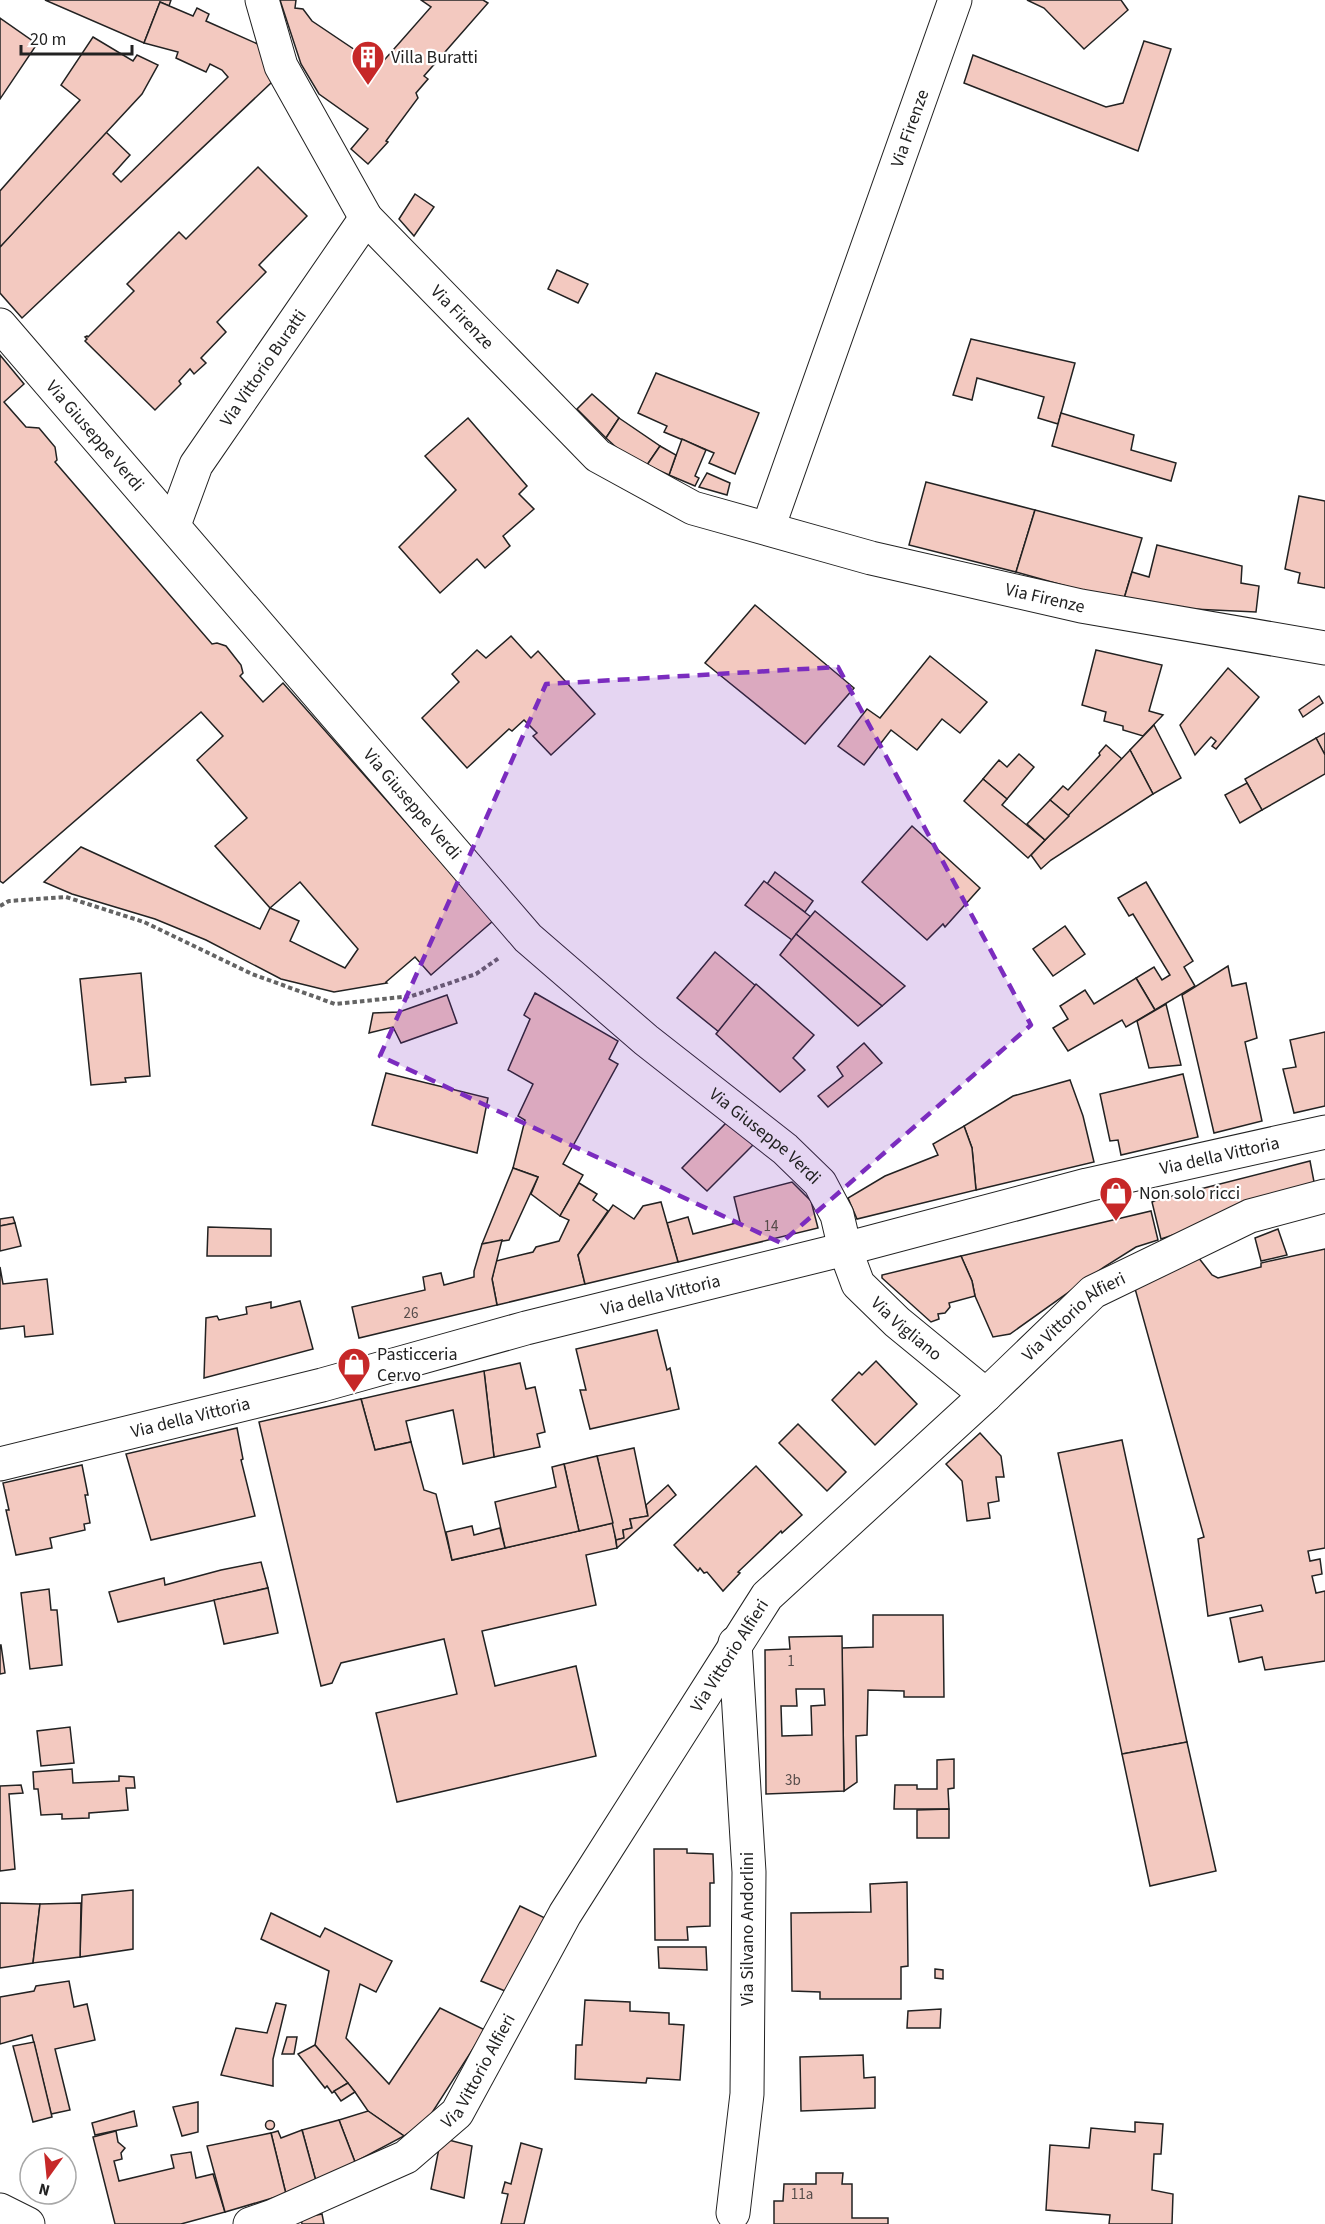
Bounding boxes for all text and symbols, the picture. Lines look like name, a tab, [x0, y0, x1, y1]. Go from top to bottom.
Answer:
scale bar	[21, 18, 132, 56]
text: 20 m	[30, 27, 66, 52]
building icon: Villa Buratti	[350, 39, 386, 86]
place label: Villa Buratti	[391, 45, 478, 70]
street label: Via Firenze	[884, 86, 935, 171]
street label: Via Firenze	[425, 279, 500, 355]
street label: Via Vittorio Buratti	[214, 304, 312, 431]
street label: Via Giuseppe Verdi	[40, 375, 150, 497]
street label: Via Firenze	[1003, 577, 1087, 619]
street label: Via Giuseppe Verdi	[358, 743, 467, 865]
street label: Via Giuseppe Verdi	[704, 1082, 827, 1190]
street label: Via della Vittoria	[1157, 1130, 1282, 1181]
shop icon: Non solo ricci	[1098, 1175, 1134, 1222]
place label: Non solo ricci	[1139, 1181, 1240, 1206]
house number: 14	[764, 1216, 779, 1237]
street label: Via Vittorio Alfieri	[1016, 1266, 1129, 1367]
street label: Via della Vittoria	[598, 1268, 723, 1321]
street label: Via Vigliano	[865, 1291, 947, 1367]
house number: 26	[404, 1303, 418, 1324]
place label: Pasticceria Cervo	[377, 1342, 458, 1388]
shop icon: Pasticceria Cervo	[336, 1346, 372, 1393]
street label: Via della Vittoria	[128, 1391, 253, 1444]
street label: Via Vittorio Alfieri	[684, 1594, 774, 1717]
house number: 1	[787, 1651, 795, 1672]
house number: 3b	[785, 1770, 801, 1791]
street label: Via Silvano Andorlini	[735, 1852, 760, 2006]
street label: Via Vittorio Alfieri	[435, 2009, 521, 2134]
north arrow	[18, 2146, 78, 2206]
text: N	[36, 2178, 52, 2202]
house number: 11a	[791, 2184, 813, 2205]

